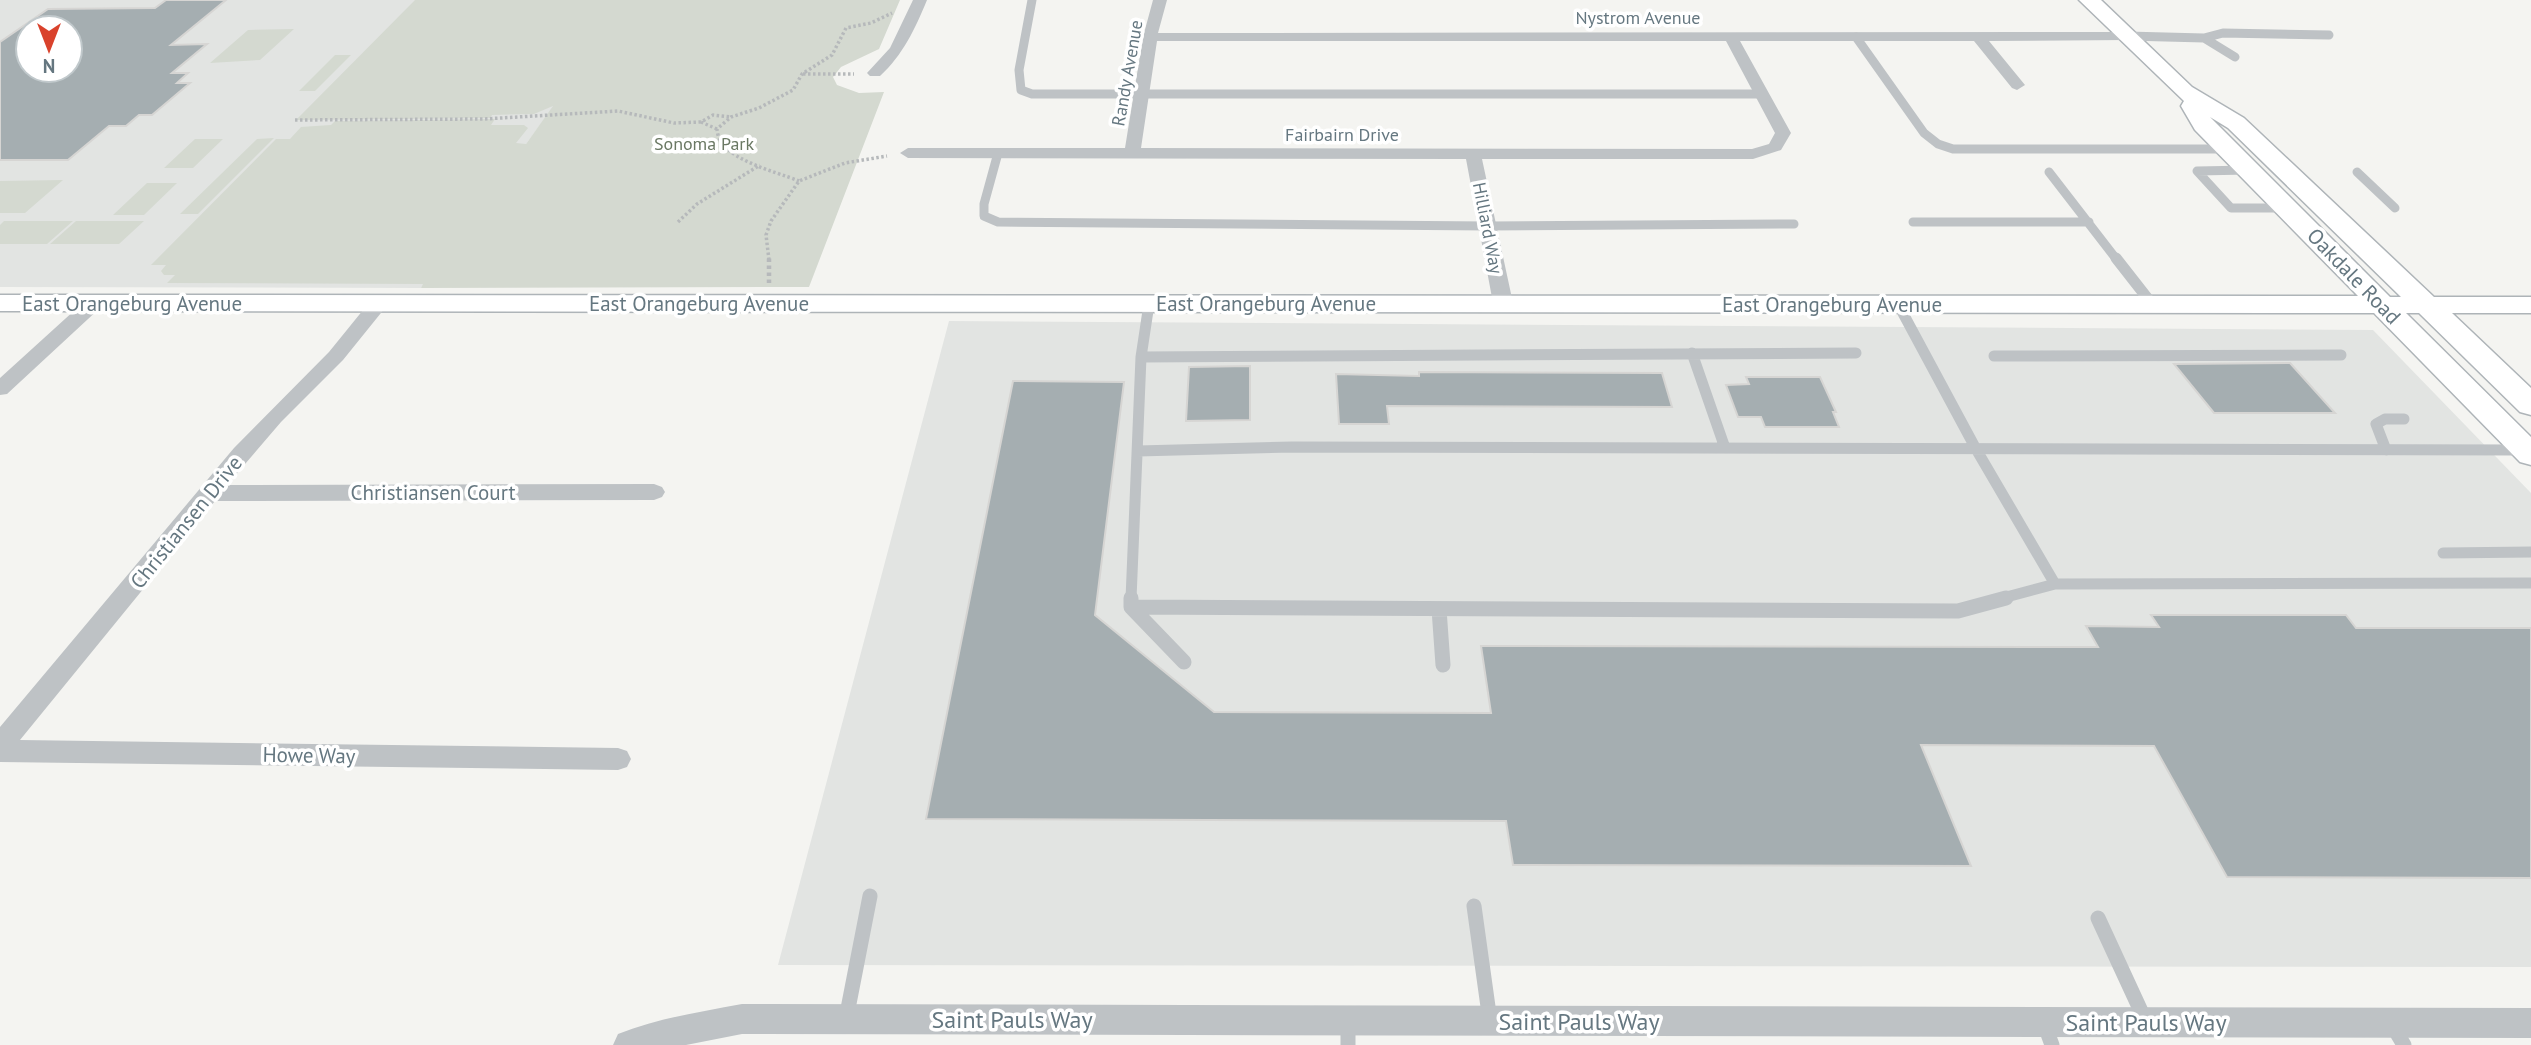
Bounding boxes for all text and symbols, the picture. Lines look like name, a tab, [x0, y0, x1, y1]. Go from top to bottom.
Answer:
street label: Nystrom Avenue	[1575, 6, 1701, 29]
north arrow	[14, 14, 84, 84]
street label: Randy Avenue	[1106, 18, 1148, 128]
text: N	[43, 54, 55, 78]
street label: Fairbairn Drive	[1285, 123, 1399, 146]
park label: Sonoma Park	[654, 132, 754, 155]
street label: Hilliard Way	[1468, 180, 1508, 276]
street label: Oakdale Road	[2301, 222, 2407, 330]
street label: East Orangeburg Avenue	[22, 290, 242, 317]
street label: East Orangeburg Avenue	[589, 290, 809, 317]
street label: East Orangeburg Avenue	[1156, 290, 1376, 317]
street label: East Orangeburg Avenue	[1722, 291, 1942, 318]
street label: Christiansen Drive	[124, 450, 248, 594]
street label: Christiansen Court	[350, 479, 516, 506]
street label: Howe Way	[262, 741, 356, 769]
street label: Saint Pauls Way	[931, 1004, 1093, 1035]
street label: Saint Pauls Way	[1498, 1006, 1660, 1037]
street label: Saint Pauls Way	[2065, 1007, 2227, 1038]

